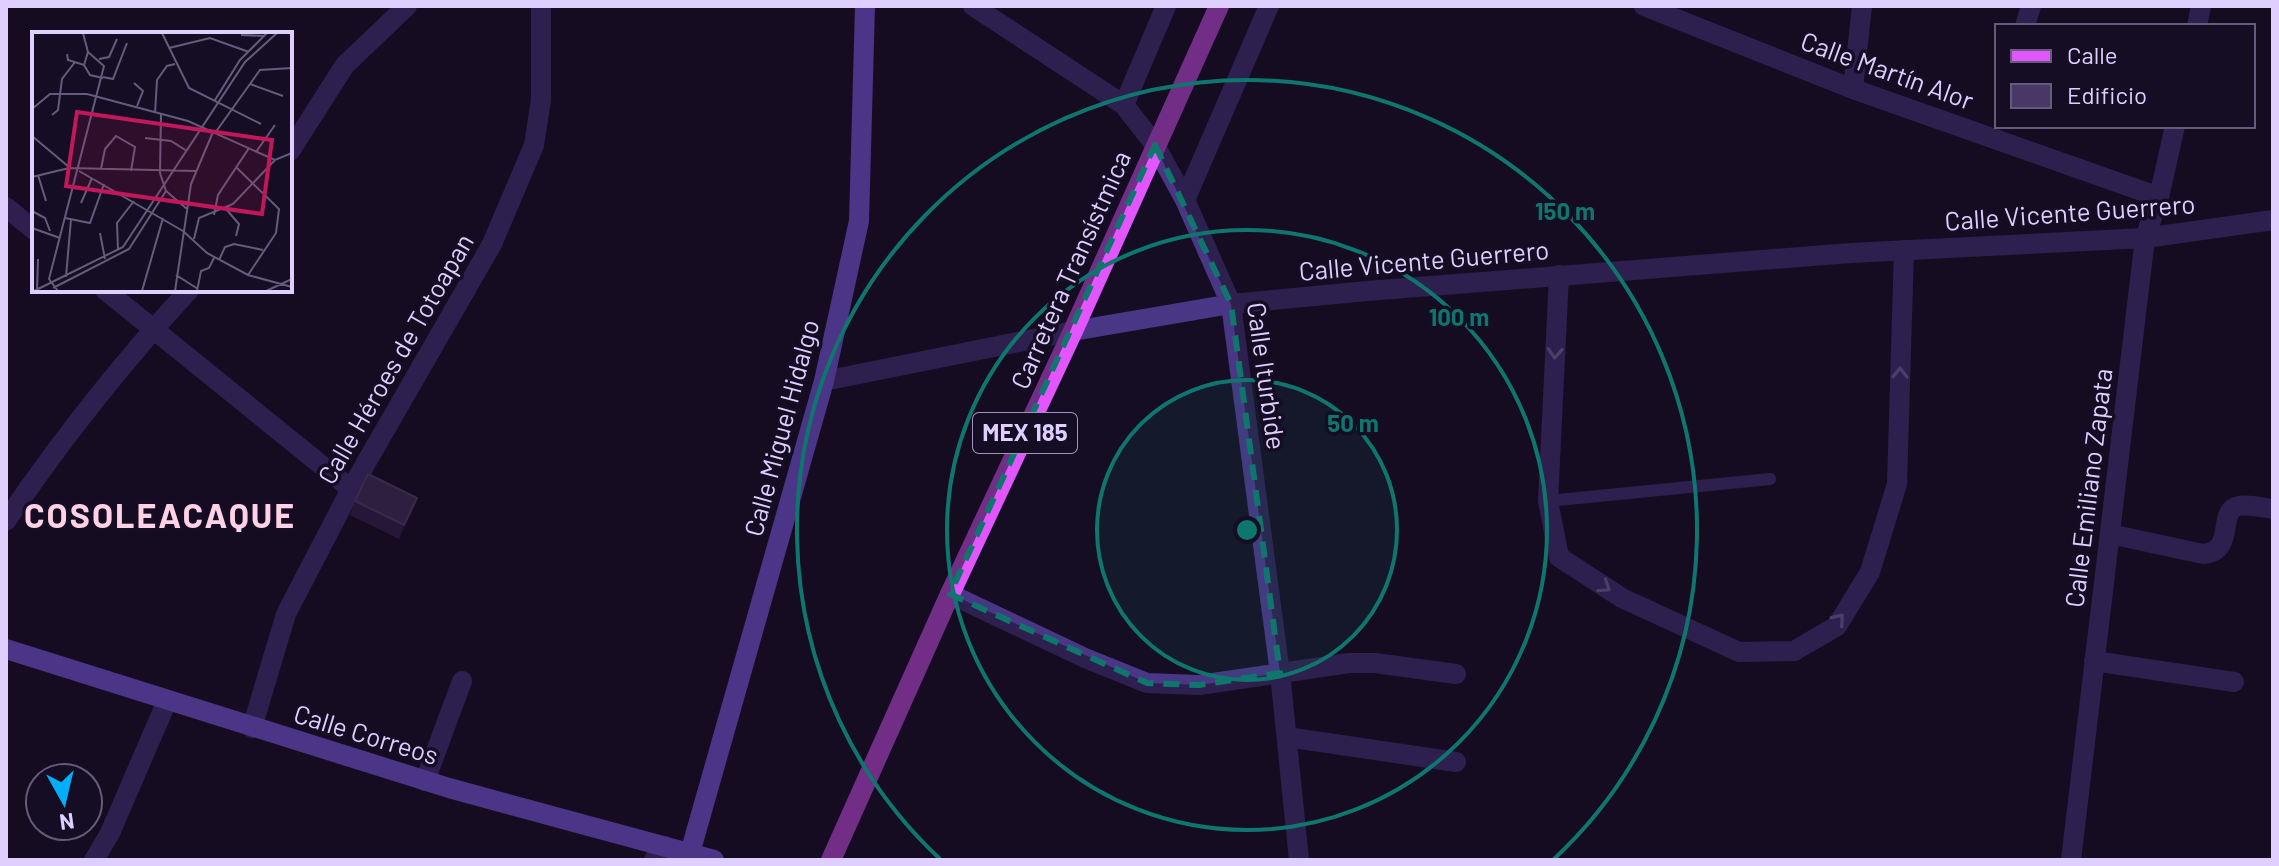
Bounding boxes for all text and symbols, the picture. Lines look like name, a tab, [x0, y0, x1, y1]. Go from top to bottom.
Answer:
street label: Calle Martín Alor	[1797, 24, 1978, 115]
legend	[1995, 24, 2255, 128]
inset map	[32, 32, 292, 292]
text: Calle	[2067, 40, 2118, 69]
text: Edificio	[2067, 80, 2147, 109]
street label: Carretera Transístmica	[1003, 146, 1136, 393]
street label: Calle Vicente Guerrero	[1944, 187, 2196, 236]
text: 150 m	[1535, 196, 1595, 225]
street label: Calle Héroes de Totoapan	[310, 228, 479, 489]
street label: Calle Vicente Guerrero	[1297, 233, 1550, 286]
street label: Calle Iturbide	[1242, 300, 1293, 451]
text: 100 m	[1429, 302, 1489, 331]
street label: Calle Miguel Hidalgo	[737, 316, 824, 539]
one-way arrow	[1547, 347, 1564, 360]
one-way arrow	[1891, 366, 1909, 379]
street label: Calle Emiliano Zapata	[2057, 366, 2118, 609]
text: 50 m	[1327, 408, 1379, 437]
road number: MEX 185	[973, 413, 1077, 453]
district label: COSOLEACAQUE	[24, 494, 296, 535]
centre of rings	[1233, 516, 1261, 544]
one-way arrow	[1596, 577, 1611, 592]
one-way arrow	[1829, 614, 1843, 629]
street label: Calle Correos	[291, 697, 442, 770]
north arrow	[24, 762, 104, 842]
text: N	[58, 809, 76, 837]

